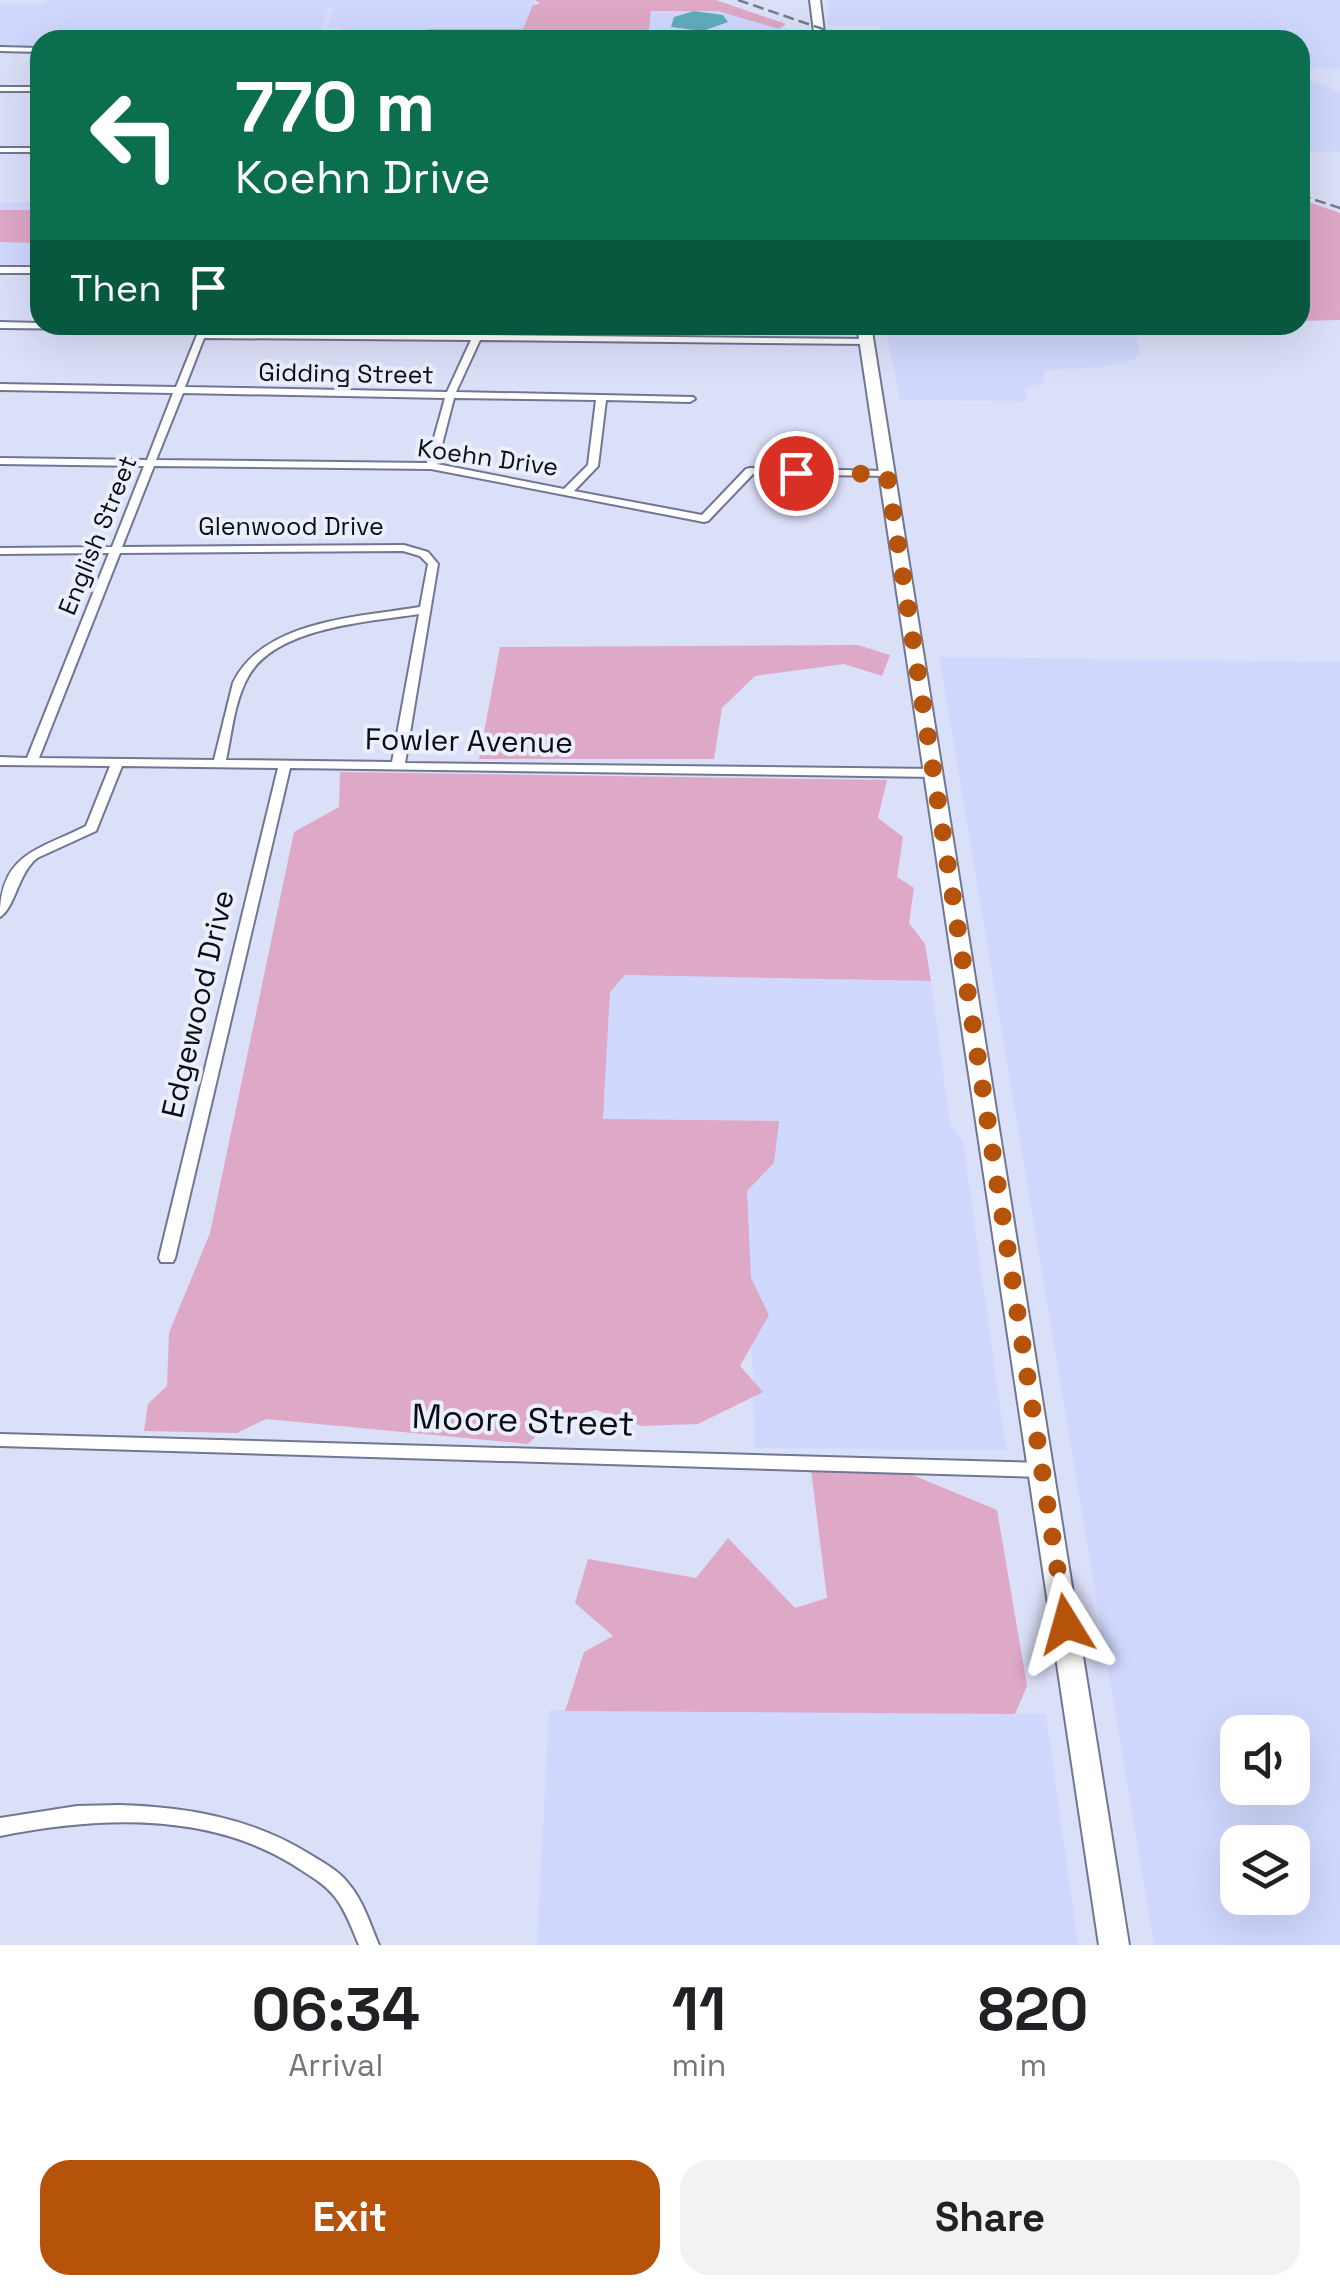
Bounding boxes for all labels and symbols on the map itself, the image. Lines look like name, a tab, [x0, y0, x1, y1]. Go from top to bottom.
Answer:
street label: Gidding Street	[258, 355, 434, 391]
street label: Koehn Drive	[415, 431, 561, 483]
pin	[754, 431, 839, 516]
street label: English Street	[51, 451, 143, 619]
street label: Glenwood Drive	[198, 510, 384, 542]
street label: Fowler Avenue	[365, 719, 573, 762]
street label: Edgewood Drive	[152, 886, 243, 1122]
street label: Moore Street	[411, 1394, 635, 1446]
position arrow	[1014, 1572, 1118, 1676]

